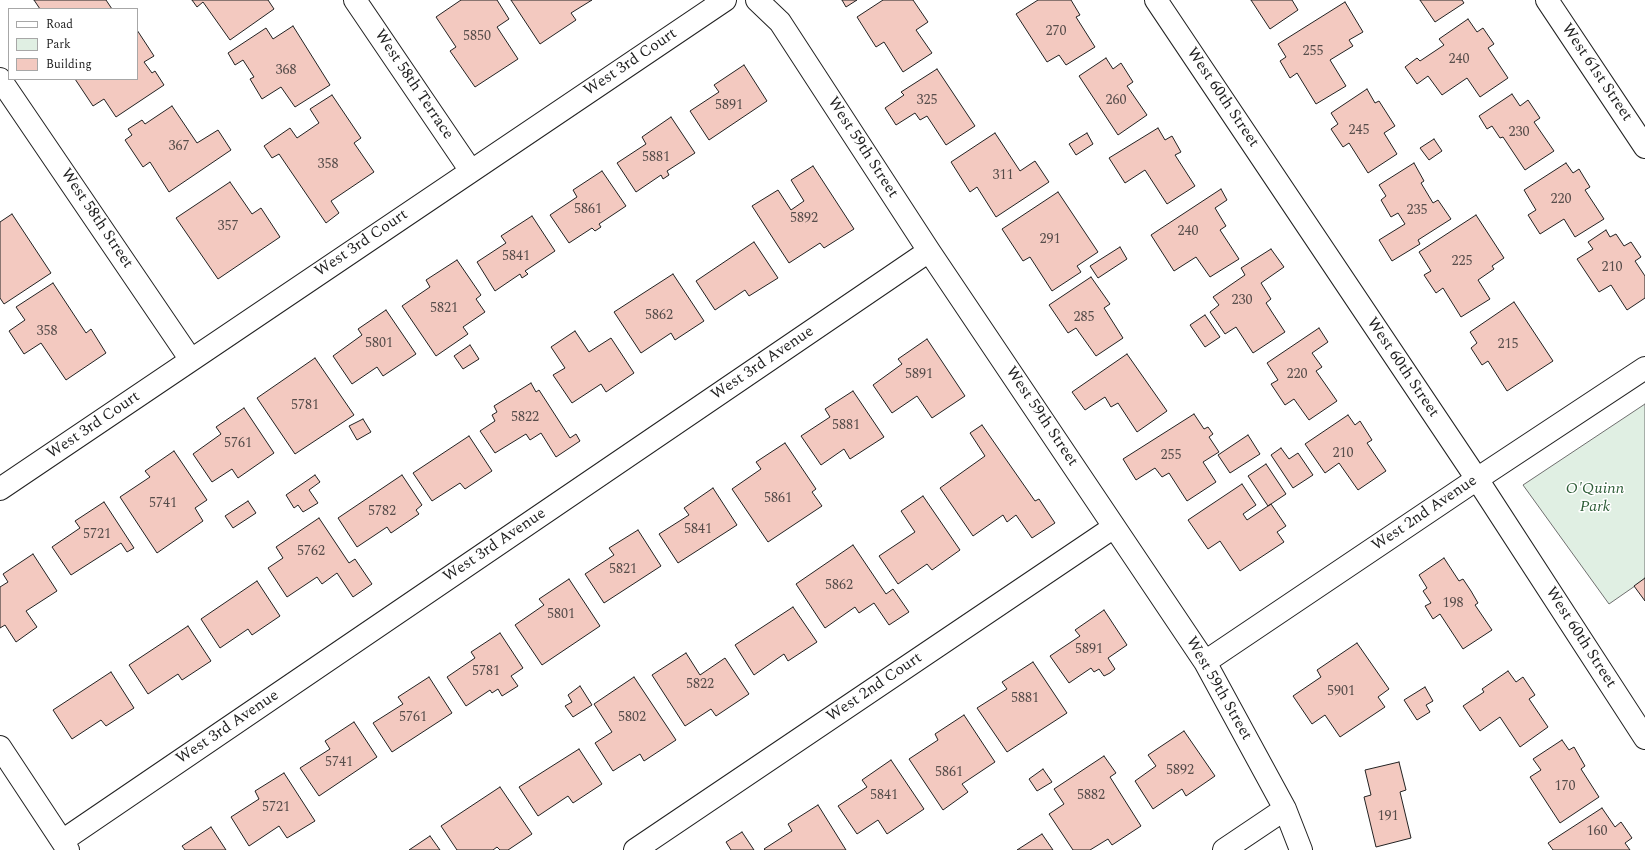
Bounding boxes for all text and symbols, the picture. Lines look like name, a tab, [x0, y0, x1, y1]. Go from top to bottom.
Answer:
legend	[8, 8, 138, 80]
text: Road	[46, 15, 73, 34]
street label: West 61st Street	[1556, 20, 1636, 126]
house number: 270	[1046, 24, 1066, 40]
street label: West 3rd Court	[581, 25, 681, 101]
street label: West 58th Terrace	[369, 26, 457, 144]
house number: 5850	[463, 29, 491, 45]
text: Park	[46, 35, 71, 54]
street label: West 60th Street	[1181, 44, 1263, 152]
house number: 255	[1303, 44, 1323, 60]
house number: 240	[1449, 52, 1469, 68]
text: Building	[46, 55, 92, 74]
house number: 368	[276, 63, 296, 79]
house number: 325	[917, 93, 937, 109]
house number: 260	[1106, 93, 1126, 109]
street label: West 59th Street	[822, 94, 902, 202]
house number: 5891	[715, 98, 743, 114]
house number: 245	[1349, 123, 1369, 139]
house number: 230	[1509, 125, 1529, 141]
house number: 367	[169, 139, 189, 155]
house number: 5881	[642, 150, 670, 166]
house number: 358	[318, 157, 338, 173]
street label: West 58th Street	[55, 165, 137, 273]
house number: 311	[993, 168, 1013, 184]
house number: 220	[1551, 192, 1571, 208]
house number: 5861	[574, 202, 602, 218]
house number: 235	[1407, 203, 1427, 219]
street label: West 3rd Court	[312, 206, 412, 282]
house number: 5892	[790, 211, 818, 227]
house number: 357	[218, 219, 238, 235]
house number: 240	[1178, 224, 1198, 240]
house number: 291	[1040, 232, 1060, 248]
house number: 5841	[502, 249, 530, 265]
house number: 225	[1452, 254, 1472, 270]
house number: 210	[1602, 260, 1622, 276]
house number: 230	[1232, 293, 1252, 309]
house number: 5821	[430, 301, 458, 317]
house number: 5862	[645, 308, 673, 324]
house number: 285	[1074, 310, 1094, 326]
street label: West 60th Street	[1361, 314, 1443, 422]
street label: West 3rd Avenue	[708, 323, 818, 405]
house number: 358	[37, 324, 57, 340]
house number: 5801	[365, 336, 393, 352]
house number: 215	[1498, 337, 1518, 353]
street label: West 59th Street	[1000, 363, 1082, 471]
house number: 5891	[905, 367, 933, 383]
house number: 220	[1287, 367, 1307, 383]
street label: West 3rd Court	[44, 388, 144, 464]
house number: 5781	[291, 398, 319, 414]
house number: 5822	[511, 410, 539, 426]
house number: 5881	[832, 418, 860, 434]
house number: 5761	[224, 436, 252, 452]
house number: 210	[1333, 446, 1353, 462]
house number: 255	[1161, 448, 1181, 464]
street label: West 2nd Avenue	[1369, 472, 1481, 556]
park label: O'Quinn Park	[1566, 480, 1624, 518]
house number: 5861	[764, 491, 792, 507]
house number: 5741	[149, 496, 177, 512]
house number: 5782	[368, 504, 396, 520]
street label: West 3rd Avenue	[440, 505, 550, 587]
house number: 5841	[684, 522, 712, 538]
house number: 5721	[83, 527, 111, 543]
house number: 5762	[297, 544, 325, 560]
house number: 5821	[609, 562, 637, 578]
house number: 5862	[825, 578, 853, 594]
street label: West 60th Street	[1540, 584, 1620, 692]
house number: 198	[1443, 596, 1463, 612]
house number: 5801	[547, 607, 575, 623]
street label: West 59th Street	[1181, 634, 1255, 744]
house number: 5891	[1075, 642, 1103, 658]
street label: West 2nd Court	[824, 649, 926, 727]
house number: 5781	[472, 664, 500, 680]
house number: 5822	[686, 677, 714, 693]
house number: 5901	[1327, 684, 1355, 700]
street label: West 3rd Avenue	[173, 687, 283, 769]
house number: 5881	[1011, 691, 1039, 707]
house number: 5761	[399, 710, 427, 726]
house number: 5802	[618, 710, 646, 726]
house number: 5741	[325, 755, 353, 771]
house number: 5892	[1166, 763, 1194, 779]
house number: 5861	[935, 765, 963, 781]
house number: 170	[1555, 779, 1575, 795]
house number: 5841	[870, 788, 898, 804]
house number: 5882	[1077, 788, 1105, 804]
house number: 5721	[262, 800, 290, 816]
house number: 191	[1378, 809, 1398, 825]
house number: 160	[1587, 824, 1607, 840]

